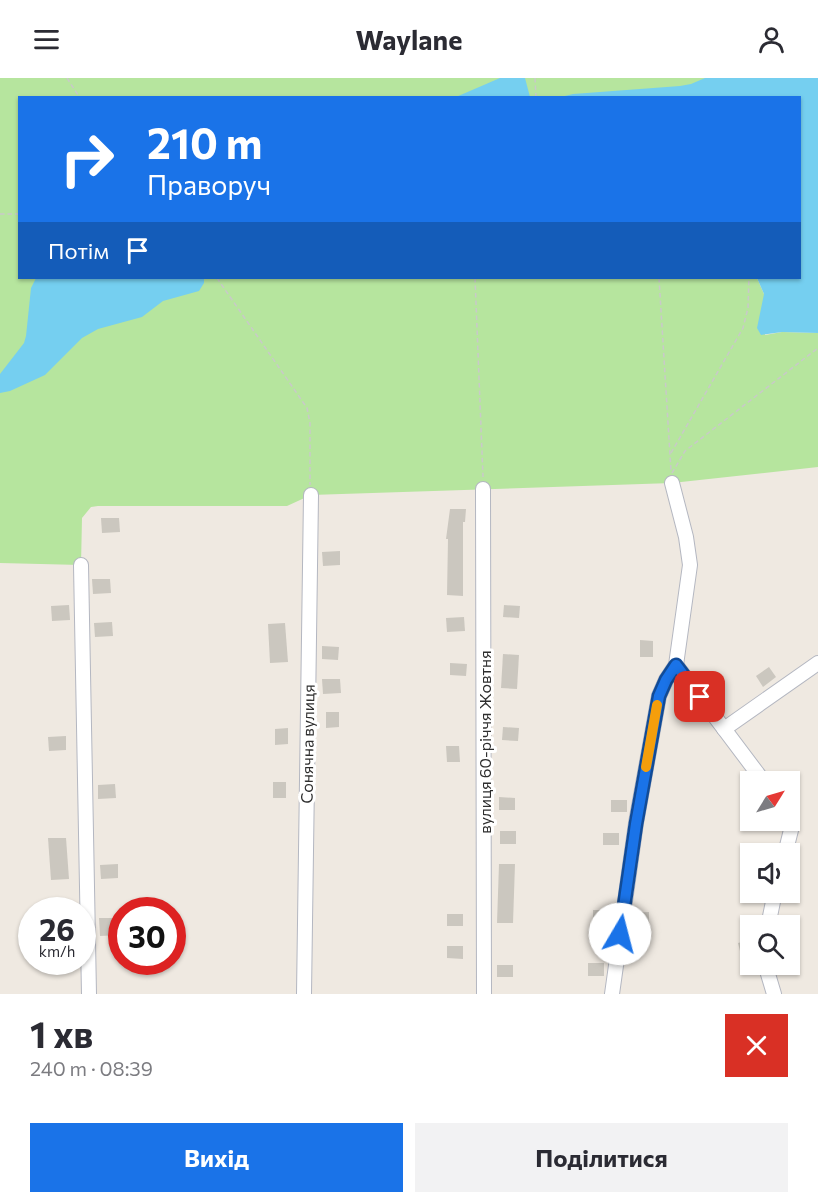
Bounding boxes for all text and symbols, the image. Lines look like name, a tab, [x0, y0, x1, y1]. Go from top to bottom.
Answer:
icon: menu	[30, 23, 63, 56]
text: Waylane	[356, 23, 462, 56]
icon: person	[755, 23, 788, 56]
text: 210 m	[147, 116, 262, 168]
icon: right	[48, 120, 126, 198]
text: Праворуч	[147, 168, 271, 201]
icon: arrive	[121, 234, 154, 267]
text: Потім	[48, 237, 109, 264]
street label: вулиця 60-річчя Жовтня	[475, 650, 494, 834]
pin	[674, 671, 725, 722]
icon: arrive	[683, 680, 716, 713]
street label: Сонячна вулиця	[296, 684, 318, 804]
north arrow	[740, 771, 800, 831]
map controls	[740, 771, 800, 975]
button: sound	[740, 843, 800, 903]
speed limit sign: 30	[108, 897, 186, 975]
position arrow	[588, 902, 652, 966]
text: 26	[39, 910, 75, 947]
button: search	[740, 915, 800, 975]
text: km/h	[39, 942, 75, 960]
text: 1 хв	[30, 1011, 93, 1055]
button: close	[725, 1014, 788, 1077]
text: 240 m · 08:39	[30, 1056, 153, 1080]
button: Вихід	[30, 1123, 403, 1192]
button: Поділитися	[415, 1123, 788, 1192]

